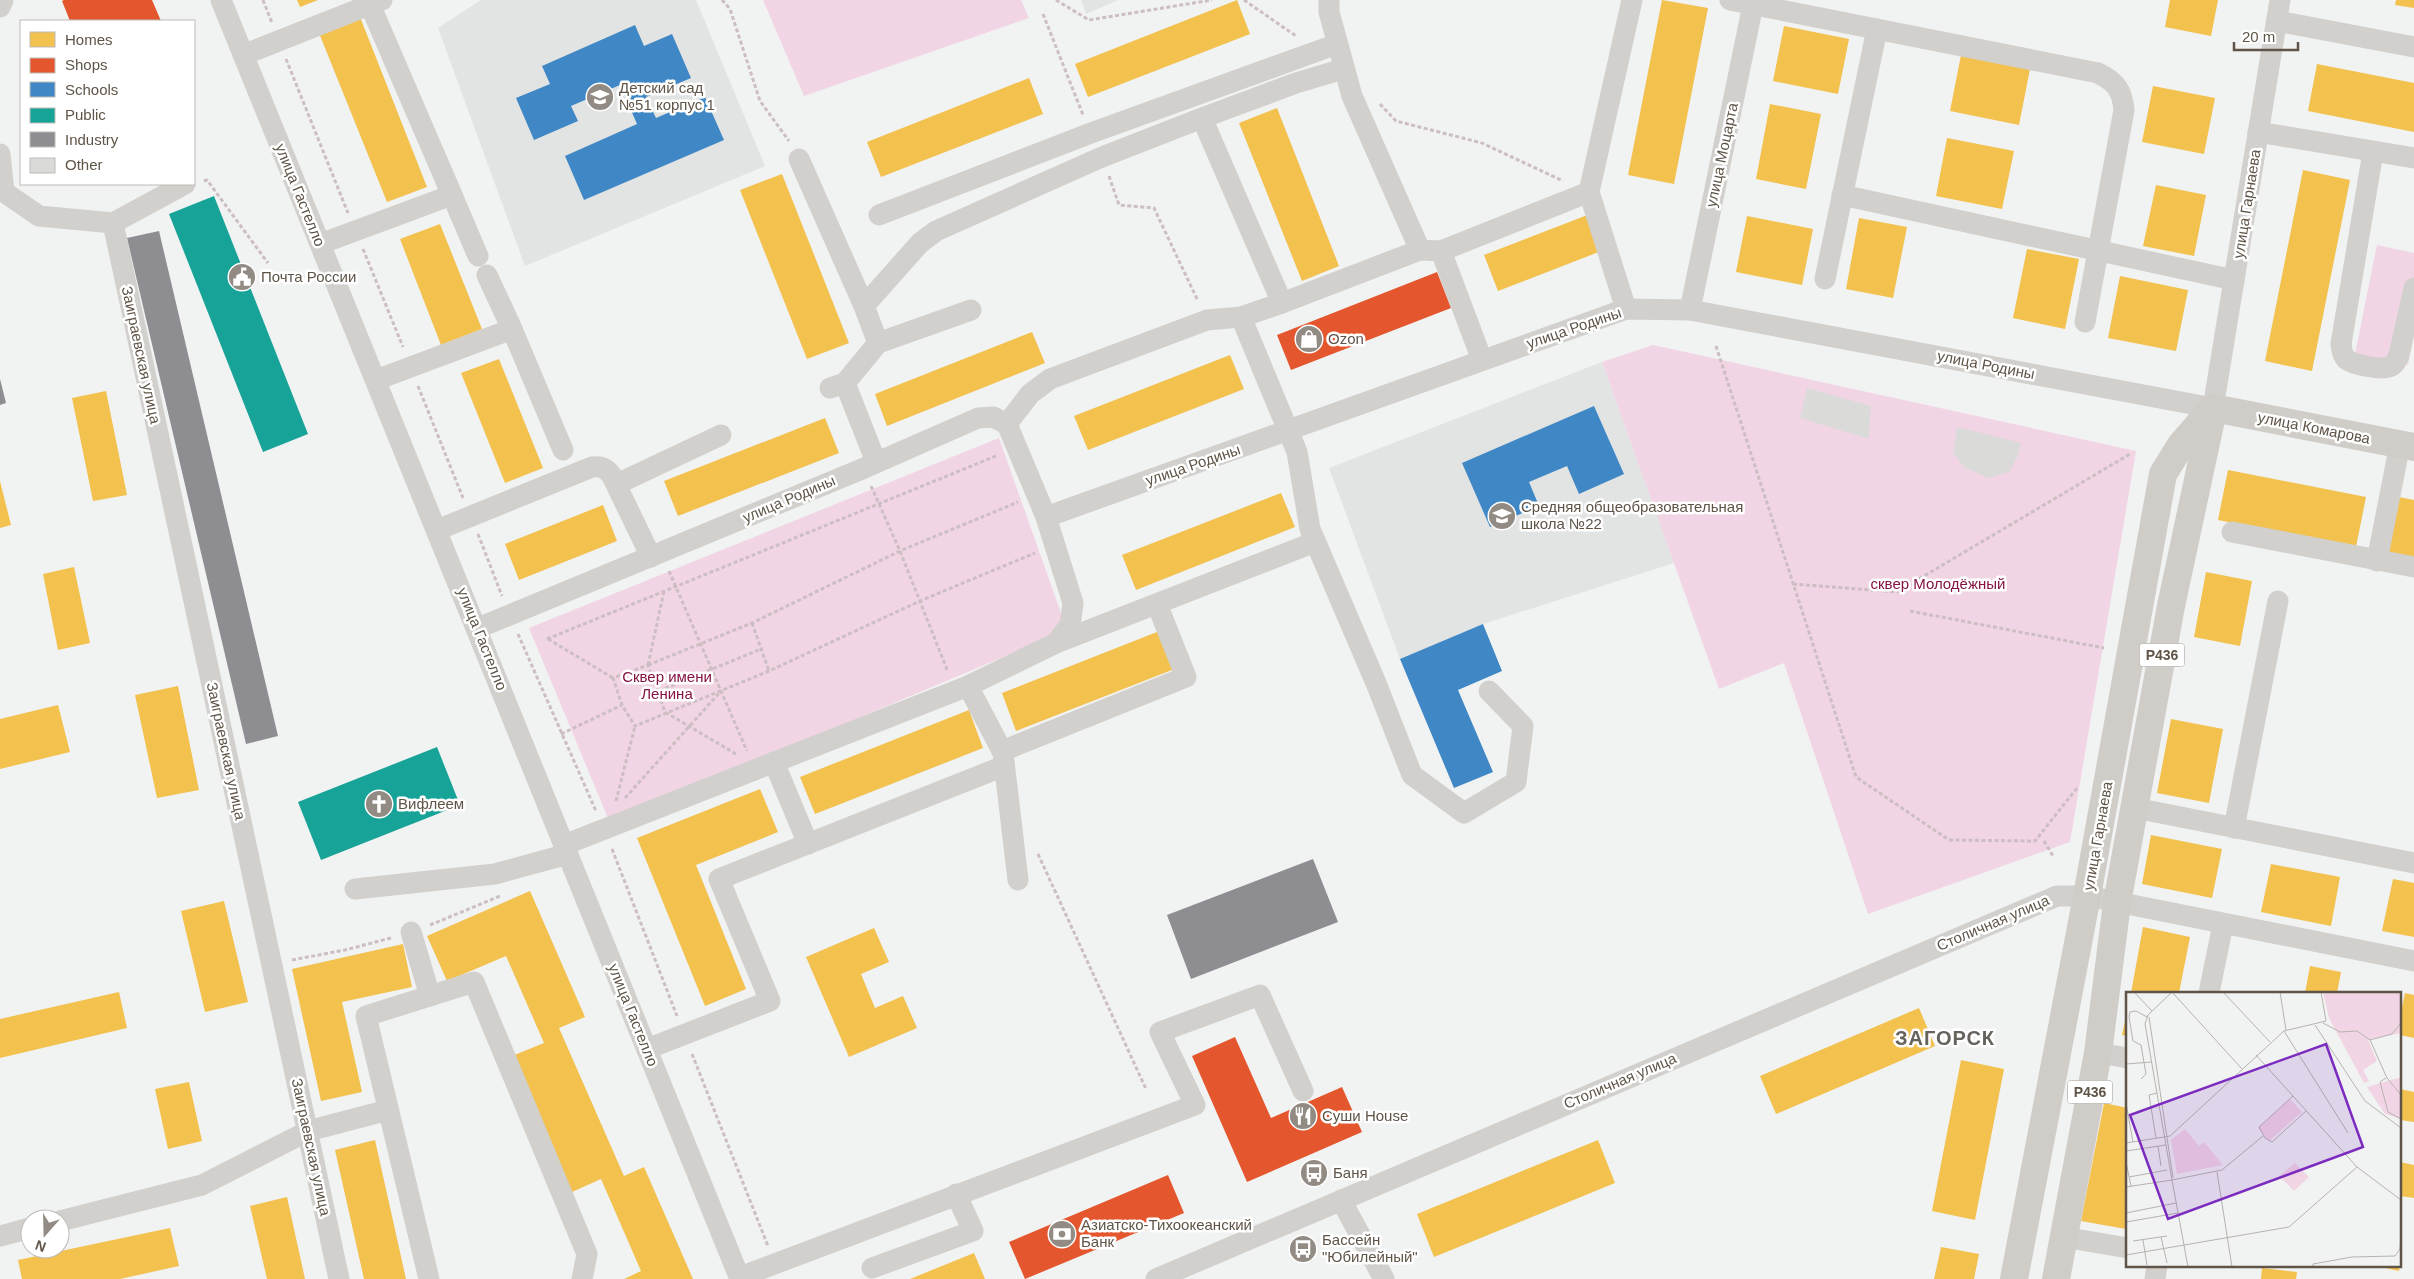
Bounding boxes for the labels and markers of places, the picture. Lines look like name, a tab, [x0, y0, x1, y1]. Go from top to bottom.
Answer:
place label: Детский сад №51 корпус 1	[619, 79, 715, 113]
school or university icon: Детский сад №51 корпус 1	[585, 82, 615, 112]
public building icon: Почта России	[227, 262, 257, 292]
place label: Почта России	[261, 268, 356, 285]
shop icon: Ozon	[1294, 324, 1324, 354]
place label: Ozon	[1328, 330, 1364, 347]
place label: Средняя общеобразовательная школа №22	[1521, 498, 1743, 532]
school or university icon: Средняя общеобразовательная школа №22	[1487, 501, 1517, 531]
church icon: Вифлеем	[364, 789, 394, 819]
place label: Вифлеем	[398, 795, 464, 812]
restaurant icon: Суши House	[1288, 1101, 1318, 1131]
place label: Суши House	[1322, 1107, 1408, 1124]
bus stop icon: Баня	[1299, 1158, 1329, 1188]
place label: Баня	[1333, 1164, 1368, 1181]
place label: Азиатско-Тихоокеанский Банк	[1081, 1216, 1252, 1250]
bank icon: Азиатско-Тихоокеанский Банк	[1047, 1219, 1077, 1249]
place label: Бассейн "Юбилейный"	[1322, 1231, 1418, 1265]
bus stop icon: Бассейн "Юбилейный"	[1288, 1234, 1318, 1264]

